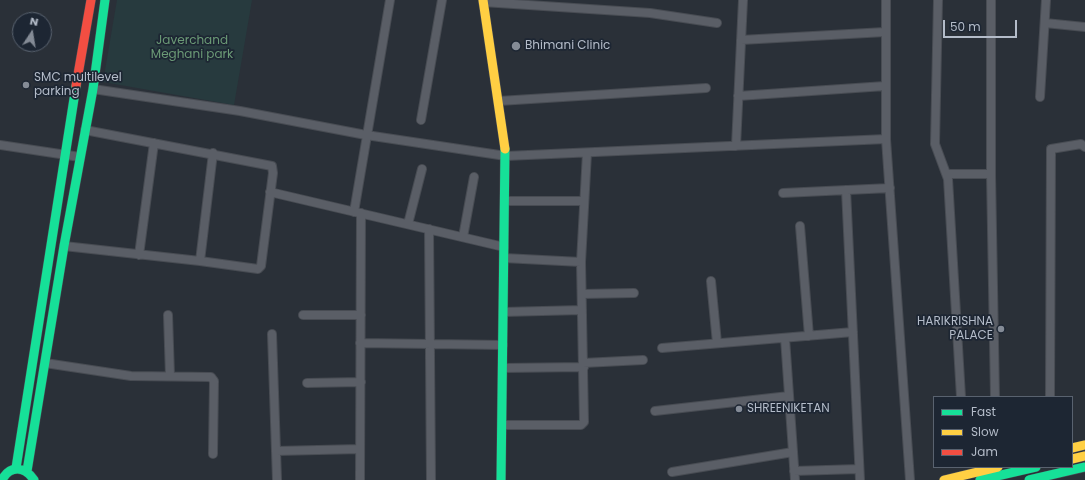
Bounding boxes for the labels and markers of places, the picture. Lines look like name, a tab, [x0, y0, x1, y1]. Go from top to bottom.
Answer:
place label: Bhimani Clinic	[525, 39, 610, 53]
marker: Bhimani Clinic	[510, 40, 522, 52]
place label: SMC multilevel parking	[34, 71, 122, 99]
marker: SMC multilevel parking	[21, 80, 31, 90]
place label: HARIKRISHNA PALACE	[917, 315, 993, 343]
marker: HARIKRISHNA PALACE	[996, 324, 1006, 334]
place label: SHREENIKETAN	[747, 402, 830, 416]
marker: SHREENIKETAN	[734, 404, 744, 414]

